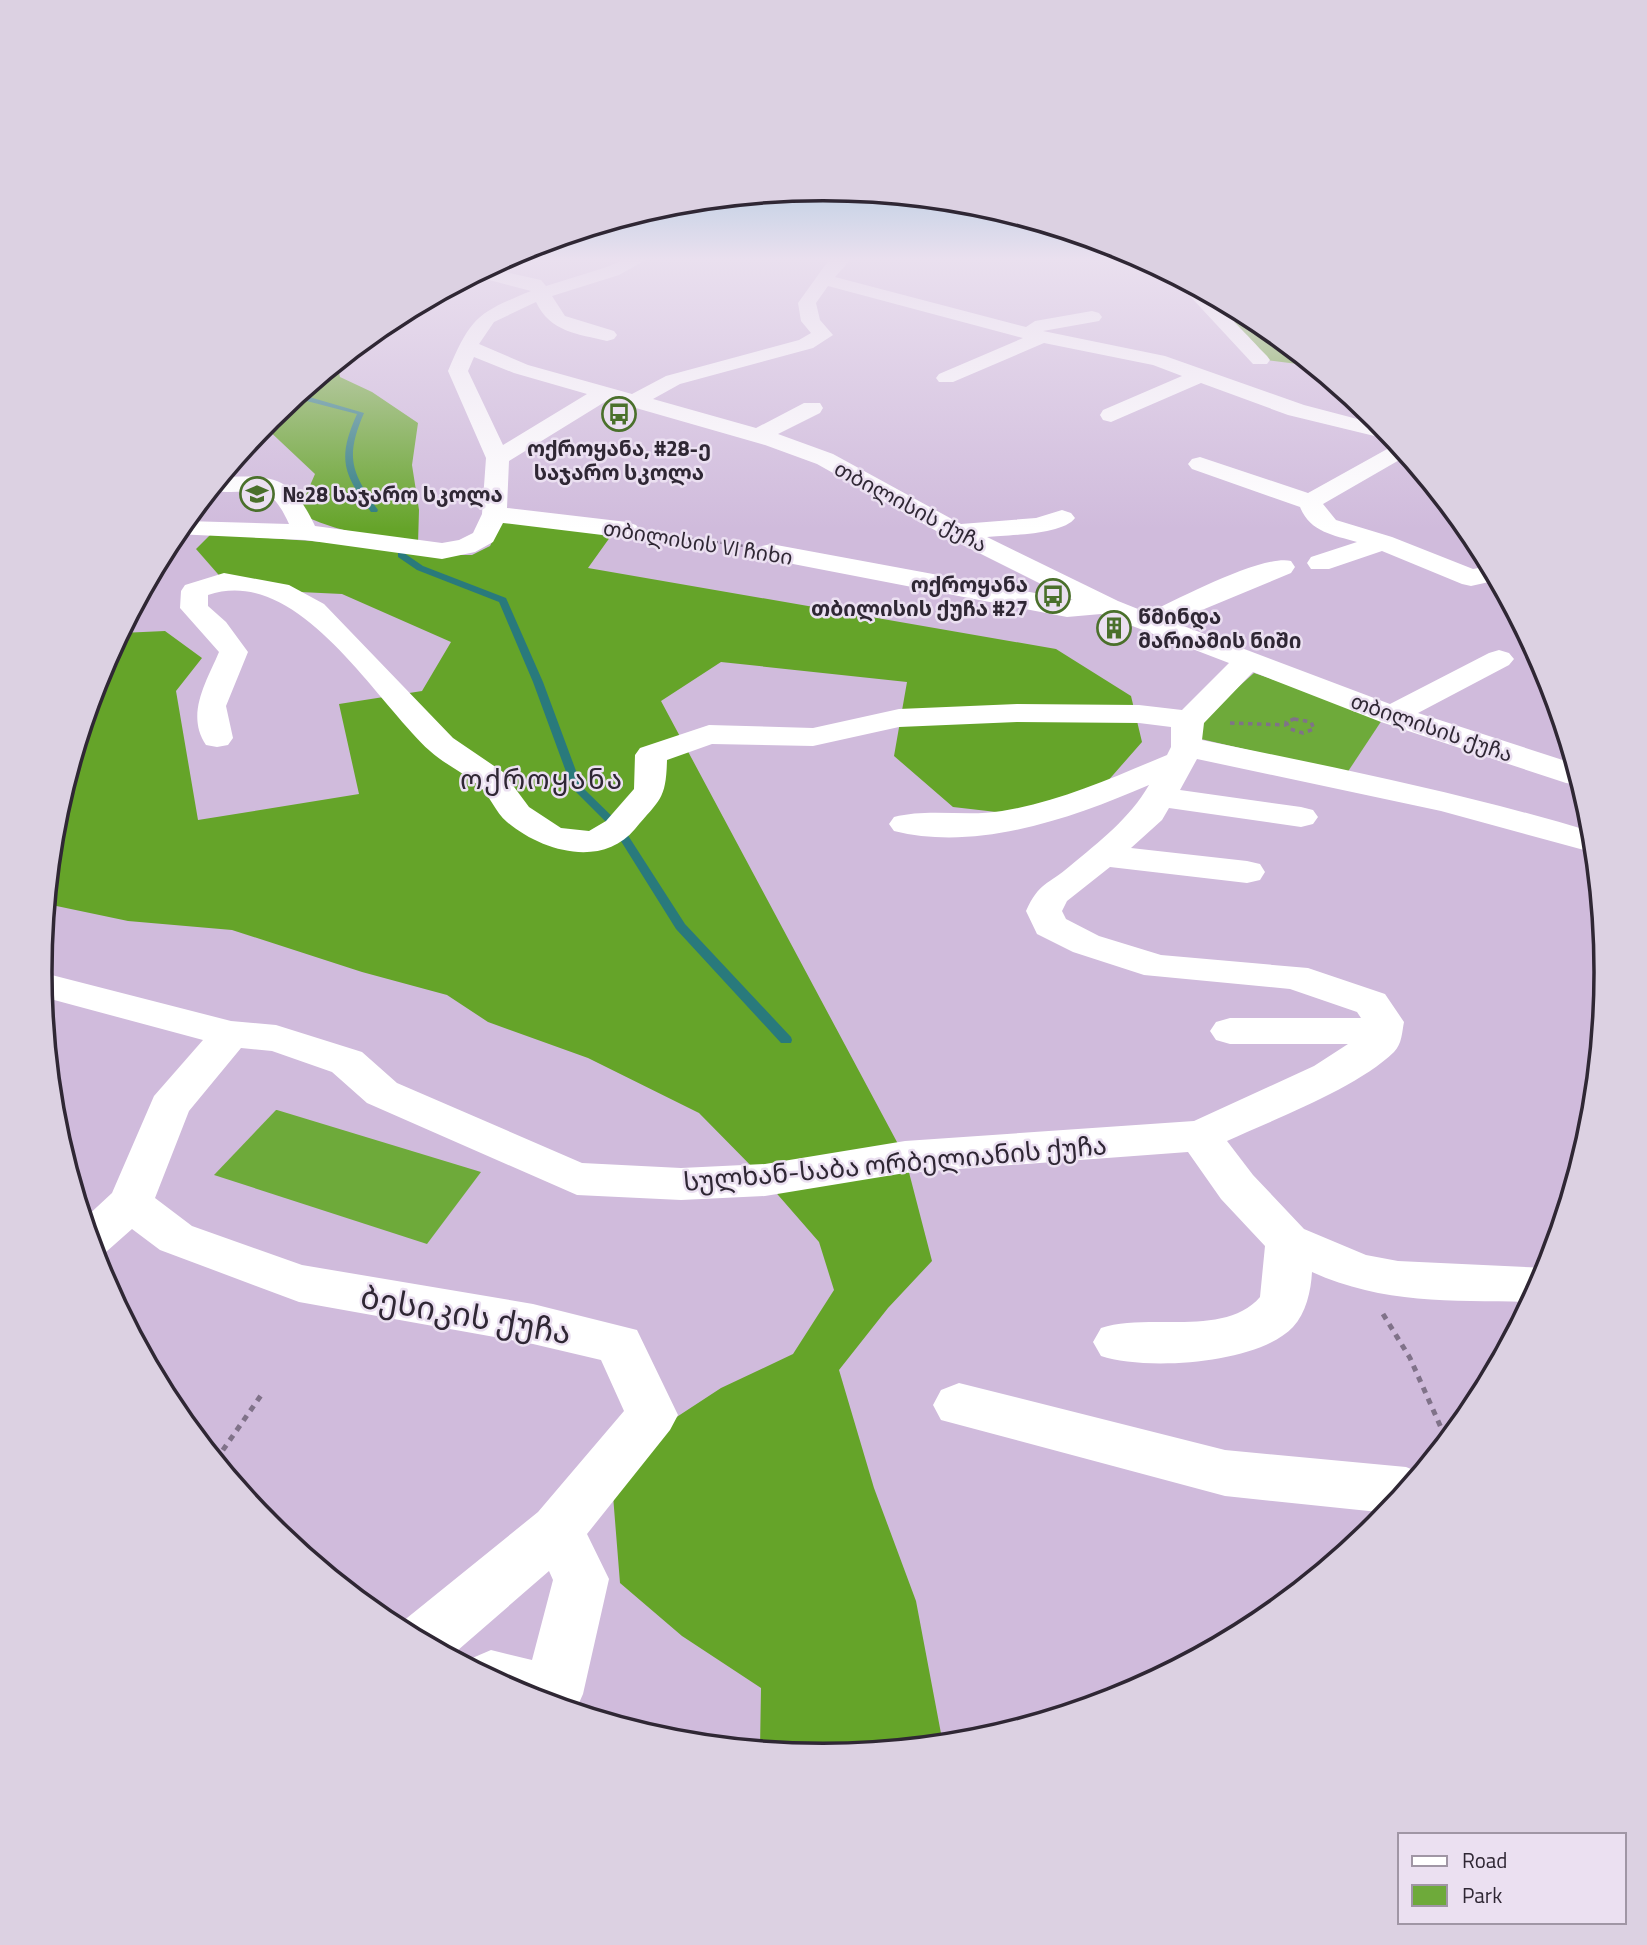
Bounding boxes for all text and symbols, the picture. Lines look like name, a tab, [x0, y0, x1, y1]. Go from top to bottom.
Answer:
bus stop icon: ოქროყანა, #28-ე საჯარო სკოლა	[600, 395, 638, 433]
place label: ოქროყანა, #28-ე საჯარო სკოლა	[527, 432, 711, 488]
street label: თბილისის ქუჩა	[829, 452, 993, 560]
school or university icon: №28 საჯარო სკოლა	[238, 475, 276, 513]
place label: №28 საჯარო სკოლა	[282, 478, 503, 510]
street label: თბილისის VI ჩიხი	[601, 511, 795, 573]
place label: ოქროყანა თბილისის ქუჩა #27	[811, 568, 1028, 624]
bus stop icon: ოქროყანა თბილისის ქუჩა #27	[1034, 577, 1072, 615]
place label: წმინდა მარიამის ნიში	[1138, 600, 1301, 656]
building icon: წმინდა მარიამის ნიში	[1095, 609, 1133, 647]
street label: თბილისის ქუჩა	[1347, 684, 1517, 770]
district label: ოქროყანა	[460, 757, 624, 800]
street label: სულხან-საბა ორბელიანის ქუჩა	[682, 1125, 1108, 1201]
street label: ბესიკის ქუჩა	[357, 1272, 575, 1356]
legend	[1398, 1833, 1626, 1924]
text: Road	[1462, 1844, 1507, 1876]
text: Park	[1462, 1879, 1502, 1911]

